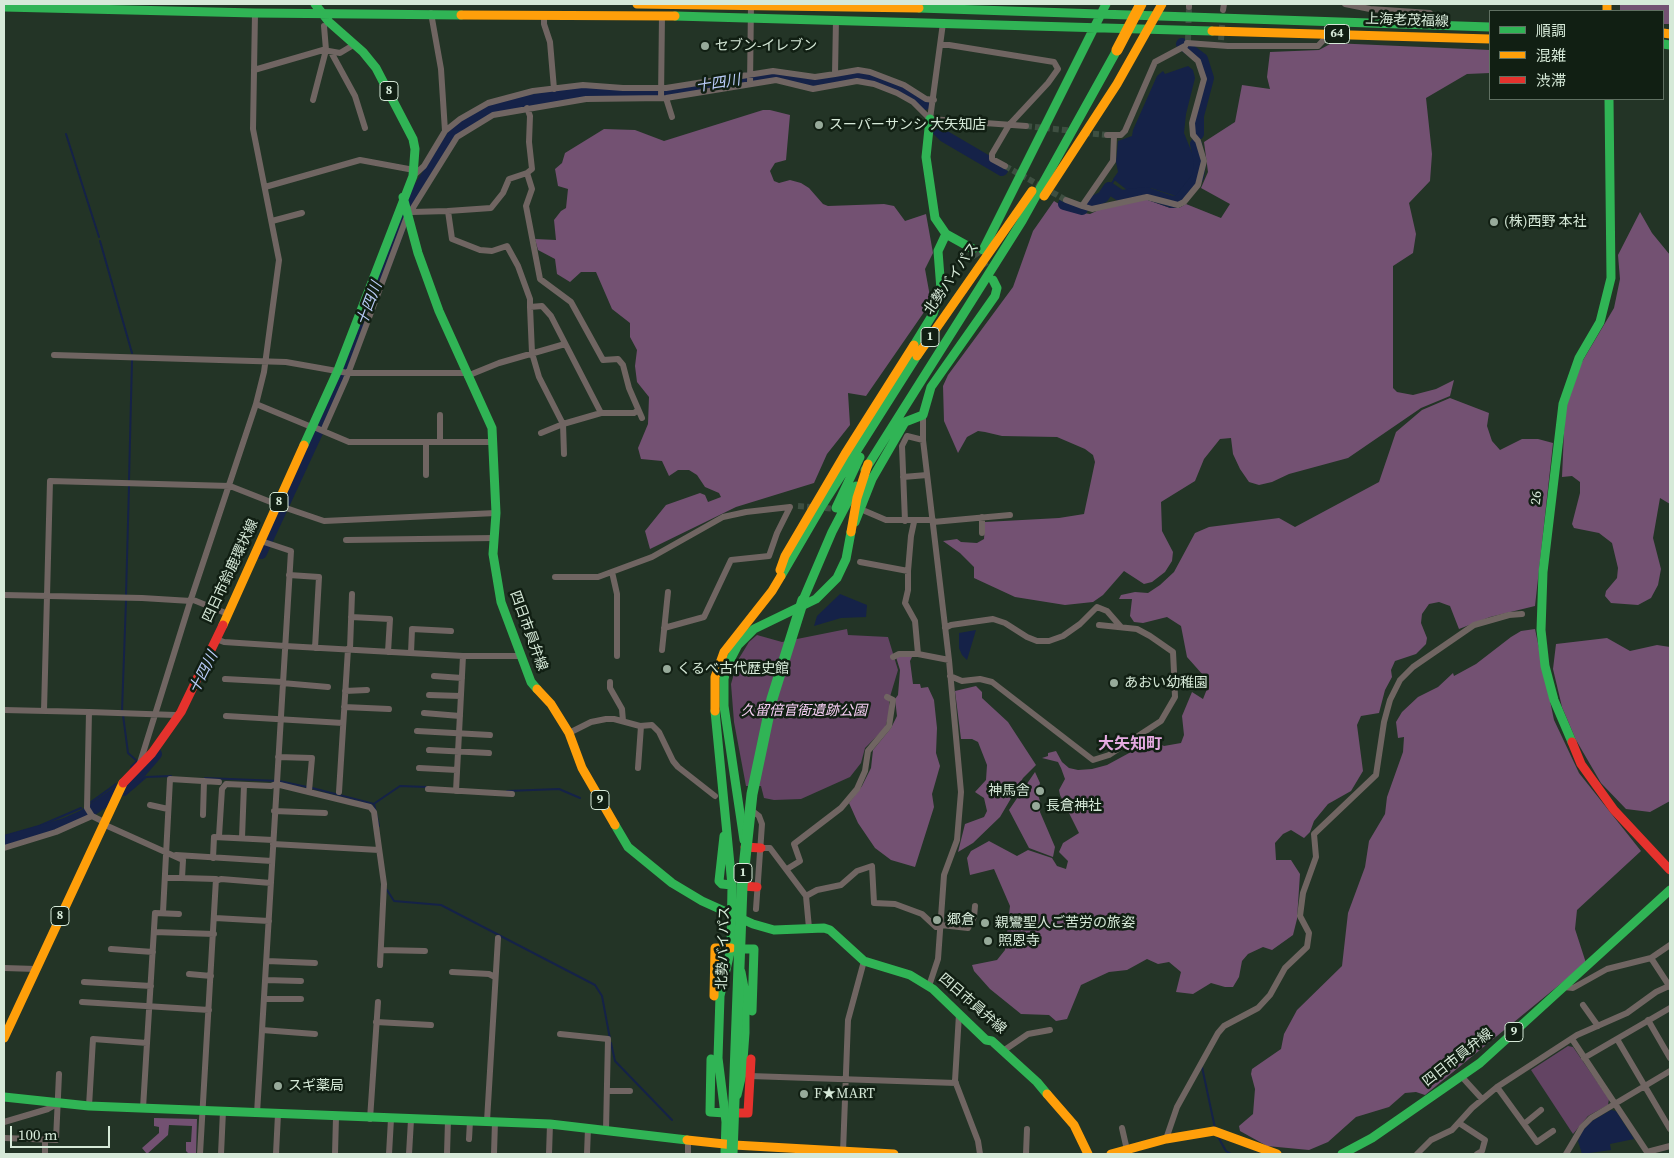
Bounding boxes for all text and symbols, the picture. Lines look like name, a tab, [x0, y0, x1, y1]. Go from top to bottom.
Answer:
legend	[1489, 10, 1664, 100]
street label: 上海老茂福線	[1365, 11, 1449, 31]
text: 順調	[1536, 20, 1566, 41]
road number: 64	[1324, 24, 1350, 44]
place label: セブン-イレブン	[715, 38, 817, 54]
marker: セブン-イレブン	[699, 40, 711, 52]
text: 混雑	[1536, 45, 1566, 66]
text: 渋滞	[1536, 70, 1566, 91]
water label: 十四川	[694, 72, 742, 96]
road number: 8	[380, 82, 398, 100]
place label: スーパーサンシ 大矢知店	[829, 117, 986, 133]
marker: スーパーサンシ 大矢知店	[813, 119, 825, 131]
place label: (株)西野 本社	[1504, 214, 1587, 230]
marker: (株)西野 本社	[1488, 216, 1500, 228]
street label: 北勢バイパス	[921, 240, 983, 318]
water label: 十四川	[354, 280, 386, 328]
road number: 1	[921, 328, 939, 347]
street label: 26	[1528, 490, 1546, 506]
road number: 8	[270, 492, 288, 512]
street label: 四日市鈴鹿環状線	[200, 517, 262, 625]
street label: 四日市員弁線	[506, 589, 550, 673]
water label: 十四川	[186, 649, 222, 697]
place label: くるべ古代歴史館	[677, 661, 789, 677]
marker: くるべ古代歴史館	[661, 663, 673, 675]
place label: あおい幼稚園	[1124, 675, 1208, 691]
marker: あおい幼稚園	[1108, 677, 1120, 689]
park label: 久留倍官衙遺跡公園	[741, 703, 867, 719]
district label: 大矢知町	[1098, 735, 1162, 755]
place label: 神馬舎	[988, 783, 1030, 799]
marker: 神馬舎	[1034, 785, 1046, 797]
road number: 9	[591, 790, 609, 810]
place label: 長倉神社	[1046, 798, 1102, 814]
marker: 長倉神社	[1030, 800, 1042, 812]
road number: 1	[734, 864, 752, 882]
road number: 8	[51, 906, 69, 926]
street label: 北勢バイパス	[714, 906, 734, 990]
place label: 郷倉	[947, 912, 975, 928]
marker: 郷倉	[931, 914, 943, 926]
place label: 親鸞聖人ご苦労の旅姿	[995, 915, 1135, 931]
marker: 親鸞聖人ご苦労の旅姿	[979, 917, 991, 929]
place label: 照恩寺	[998, 933, 1040, 949]
marker: 照恩寺	[982, 935, 994, 947]
street label: 四日市員弁線	[935, 970, 1009, 1038]
road number: 9	[1505, 1022, 1523, 1042]
street label: 四日市員弁線	[1420, 1026, 1496, 1090]
place label: スギ薬局	[288, 1078, 344, 1094]
marker: スギ薬局	[272, 1080, 284, 1092]
place label: F★MART	[814, 1086, 875, 1102]
marker: F★MART	[798, 1088, 810, 1100]
scale bar	[12, 1116, 112, 1148]
text: 100 m	[18, 1124, 58, 1145]

